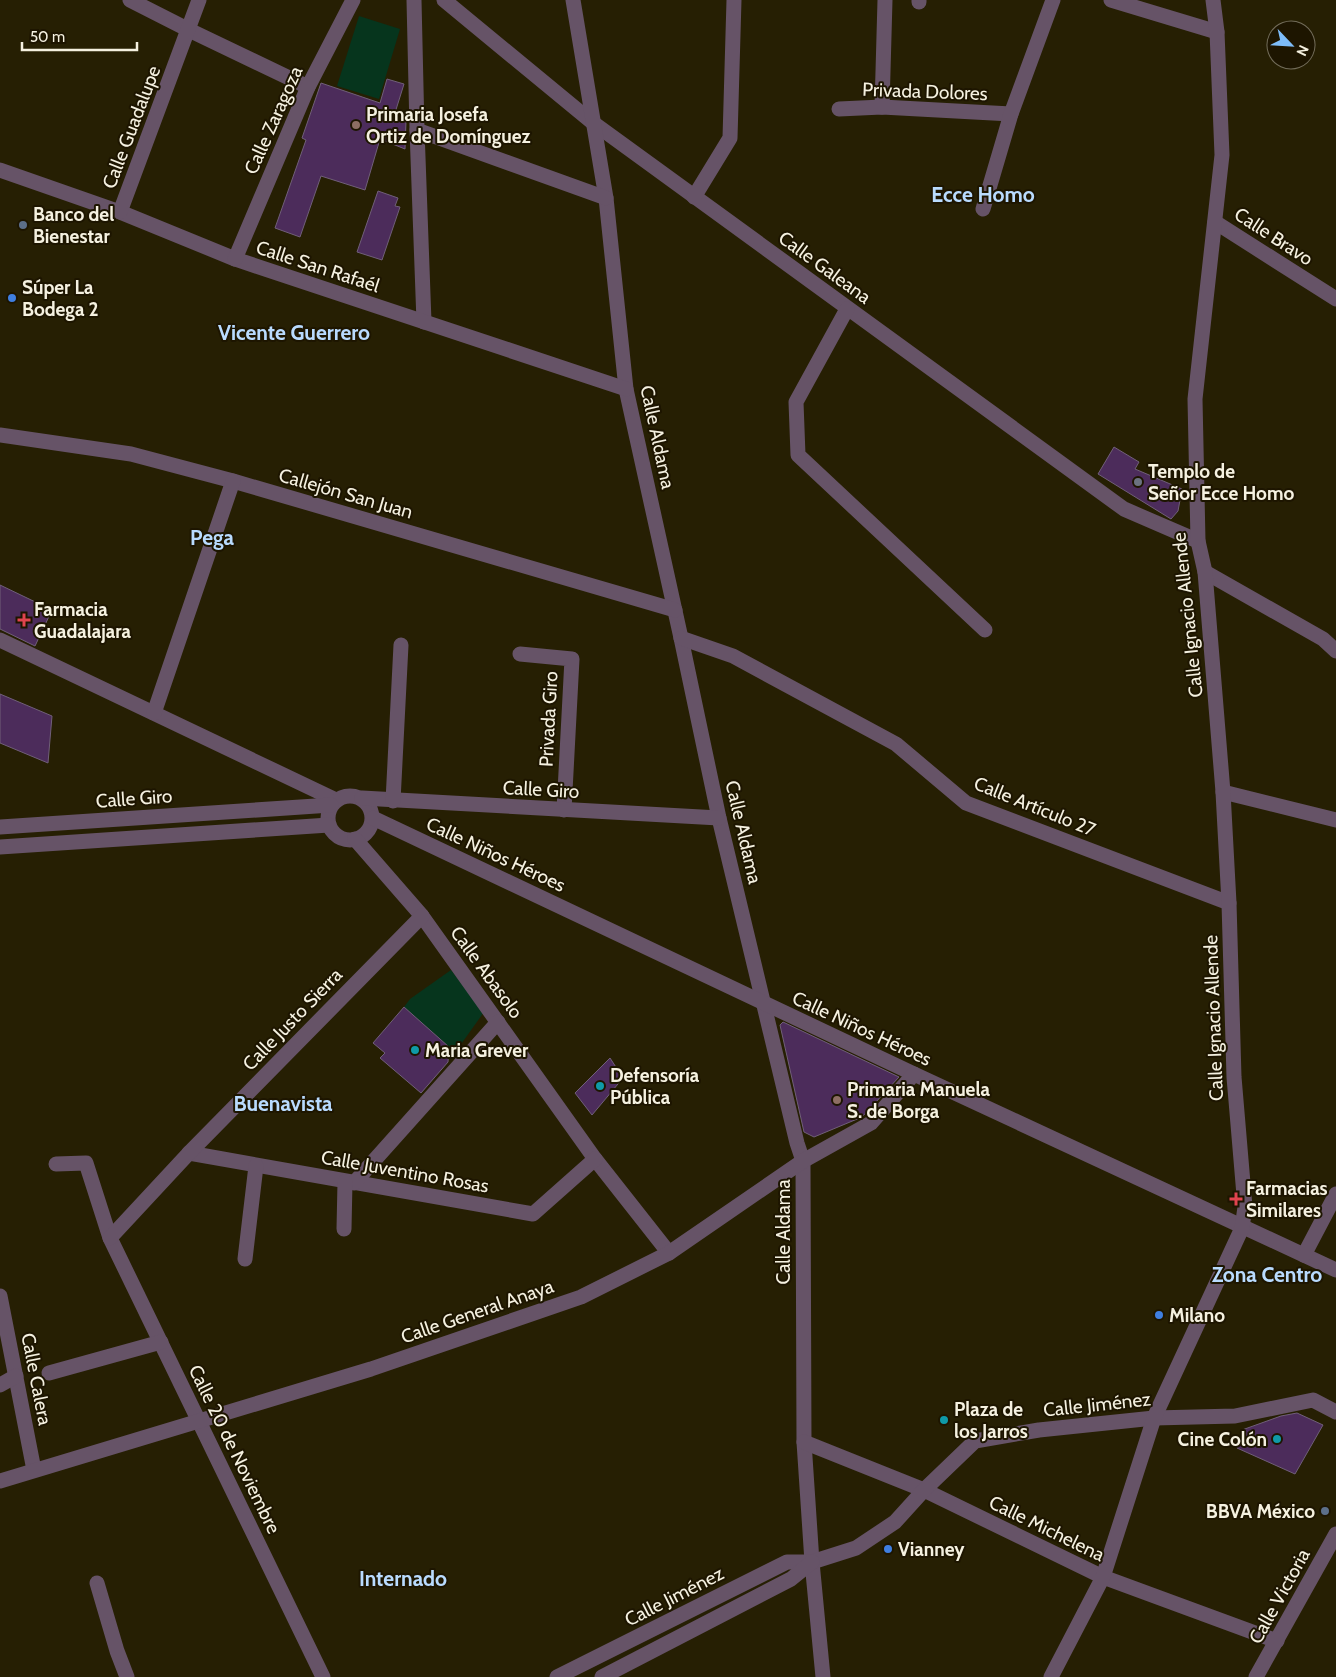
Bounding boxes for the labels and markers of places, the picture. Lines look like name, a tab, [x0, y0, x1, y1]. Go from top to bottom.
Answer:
place label: Primaria Josefa Ortiz de Domínguez	[366, 103, 531, 148]
marker: Primaria Josefa Ortiz de Domínguez	[350, 119, 362, 131]
place label: Banco del Bienestar	[33, 203, 114, 248]
marker: Banco del Bienestar	[17, 219, 29, 231]
place label: Súper La Bodega 2	[22, 276, 99, 321]
marker: Súper La Bodega 2	[6, 292, 18, 304]
place label: Templo de Señor Ecce Homo	[1148, 460, 1294, 505]
marker: Templo de Señor Ecce Homo	[1132, 476, 1144, 488]
place label: Farmacia Guadalajara	[34, 598, 131, 643]
marker: Farmacia Guadalajara	[18, 614, 30, 626]
place label: Maria Grever	[425, 1039, 529, 1062]
marker: Maria Grever	[409, 1044, 421, 1056]
place label: Defensoría Pública	[610, 1064, 700, 1109]
place label: Primaria Manuela S. de Borga	[847, 1078, 990, 1123]
marker: Defensoría Pública	[594, 1080, 606, 1092]
marker: Primaria Manuela S. de Borga	[831, 1094, 843, 1106]
place label: Farmacias Similares	[1246, 1177, 1328, 1222]
marker: Farmacias Similares	[1230, 1193, 1242, 1205]
place label: Milano	[1169, 1304, 1225, 1327]
marker: Milano	[1153, 1309, 1165, 1321]
place label: Plaza de los Jarros	[954, 1398, 1028, 1443]
marker: Plaza de los Jarros	[938, 1414, 950, 1426]
place label: Cine Colón	[1177, 1428, 1267, 1451]
marker: Cine Colón	[1271, 1433, 1283, 1445]
place label: BBVA México	[1206, 1500, 1315, 1523]
marker: BBVA México	[1319, 1505, 1331, 1517]
place label: Vianney	[898, 1538, 965, 1561]
marker: Vianney	[882, 1543, 894, 1555]

